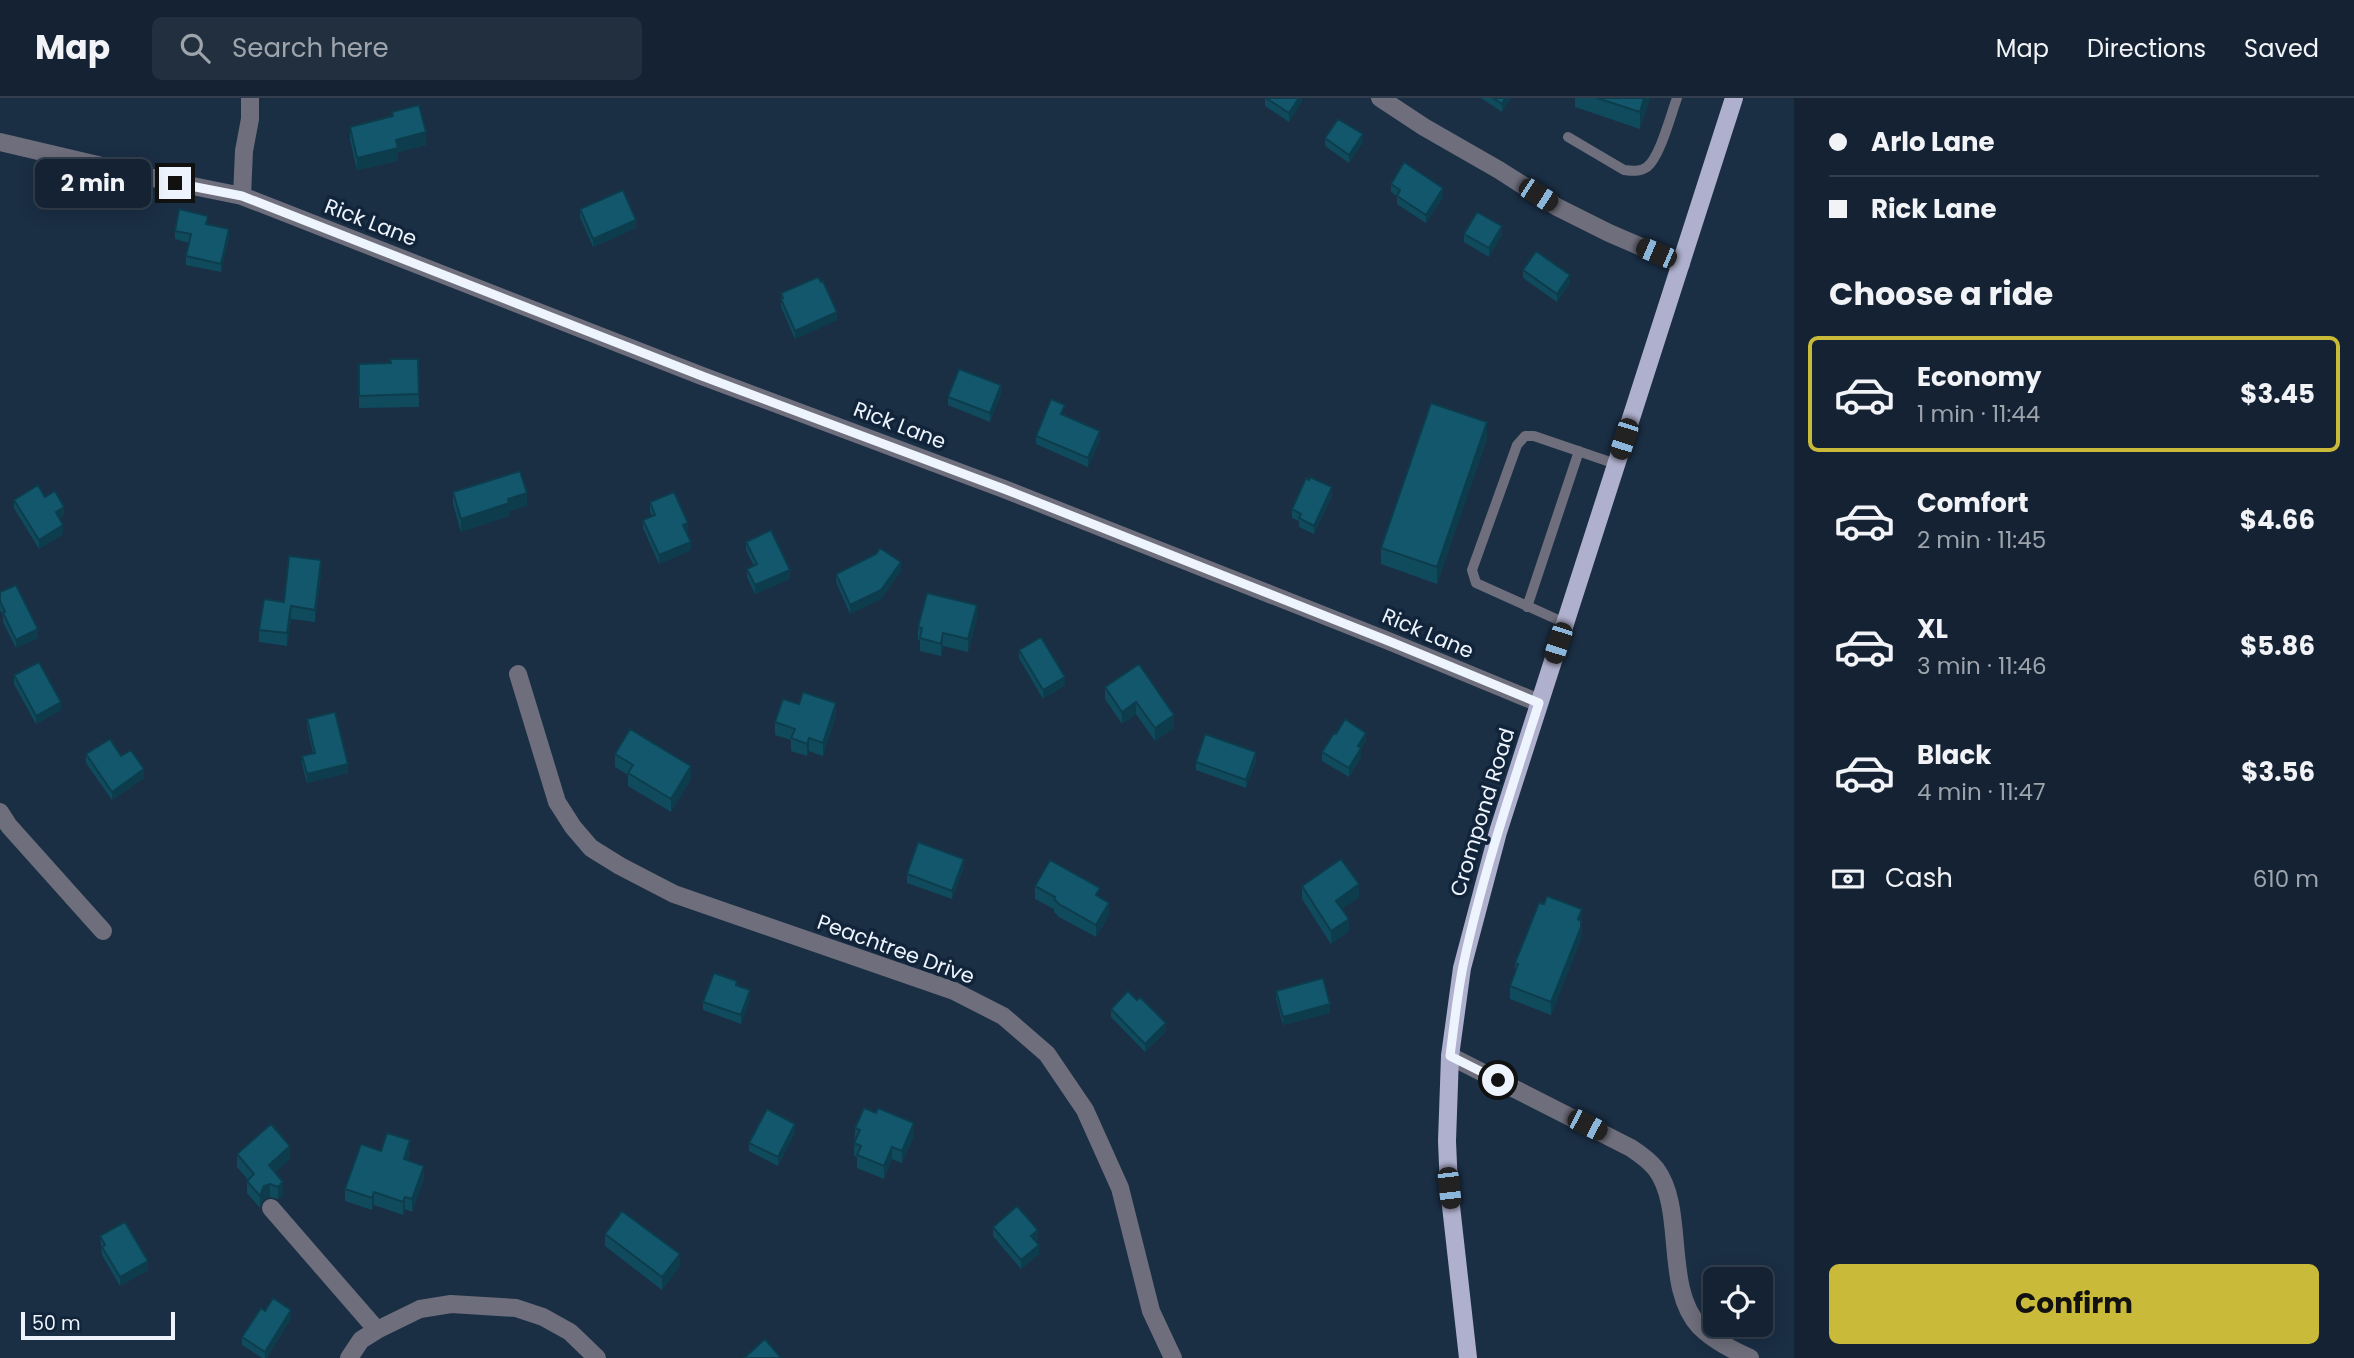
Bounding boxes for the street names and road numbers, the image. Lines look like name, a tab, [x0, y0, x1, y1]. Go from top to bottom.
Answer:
street label: Rick Lane	[321, 191, 421, 253]
street label: Rick Lane	[850, 394, 950, 456]
street label: Rick Lane	[1378, 601, 1478, 665]
street label: Crompond Road	[1443, 724, 1521, 900]
street label: Peachtree Drive	[813, 907, 979, 991]

